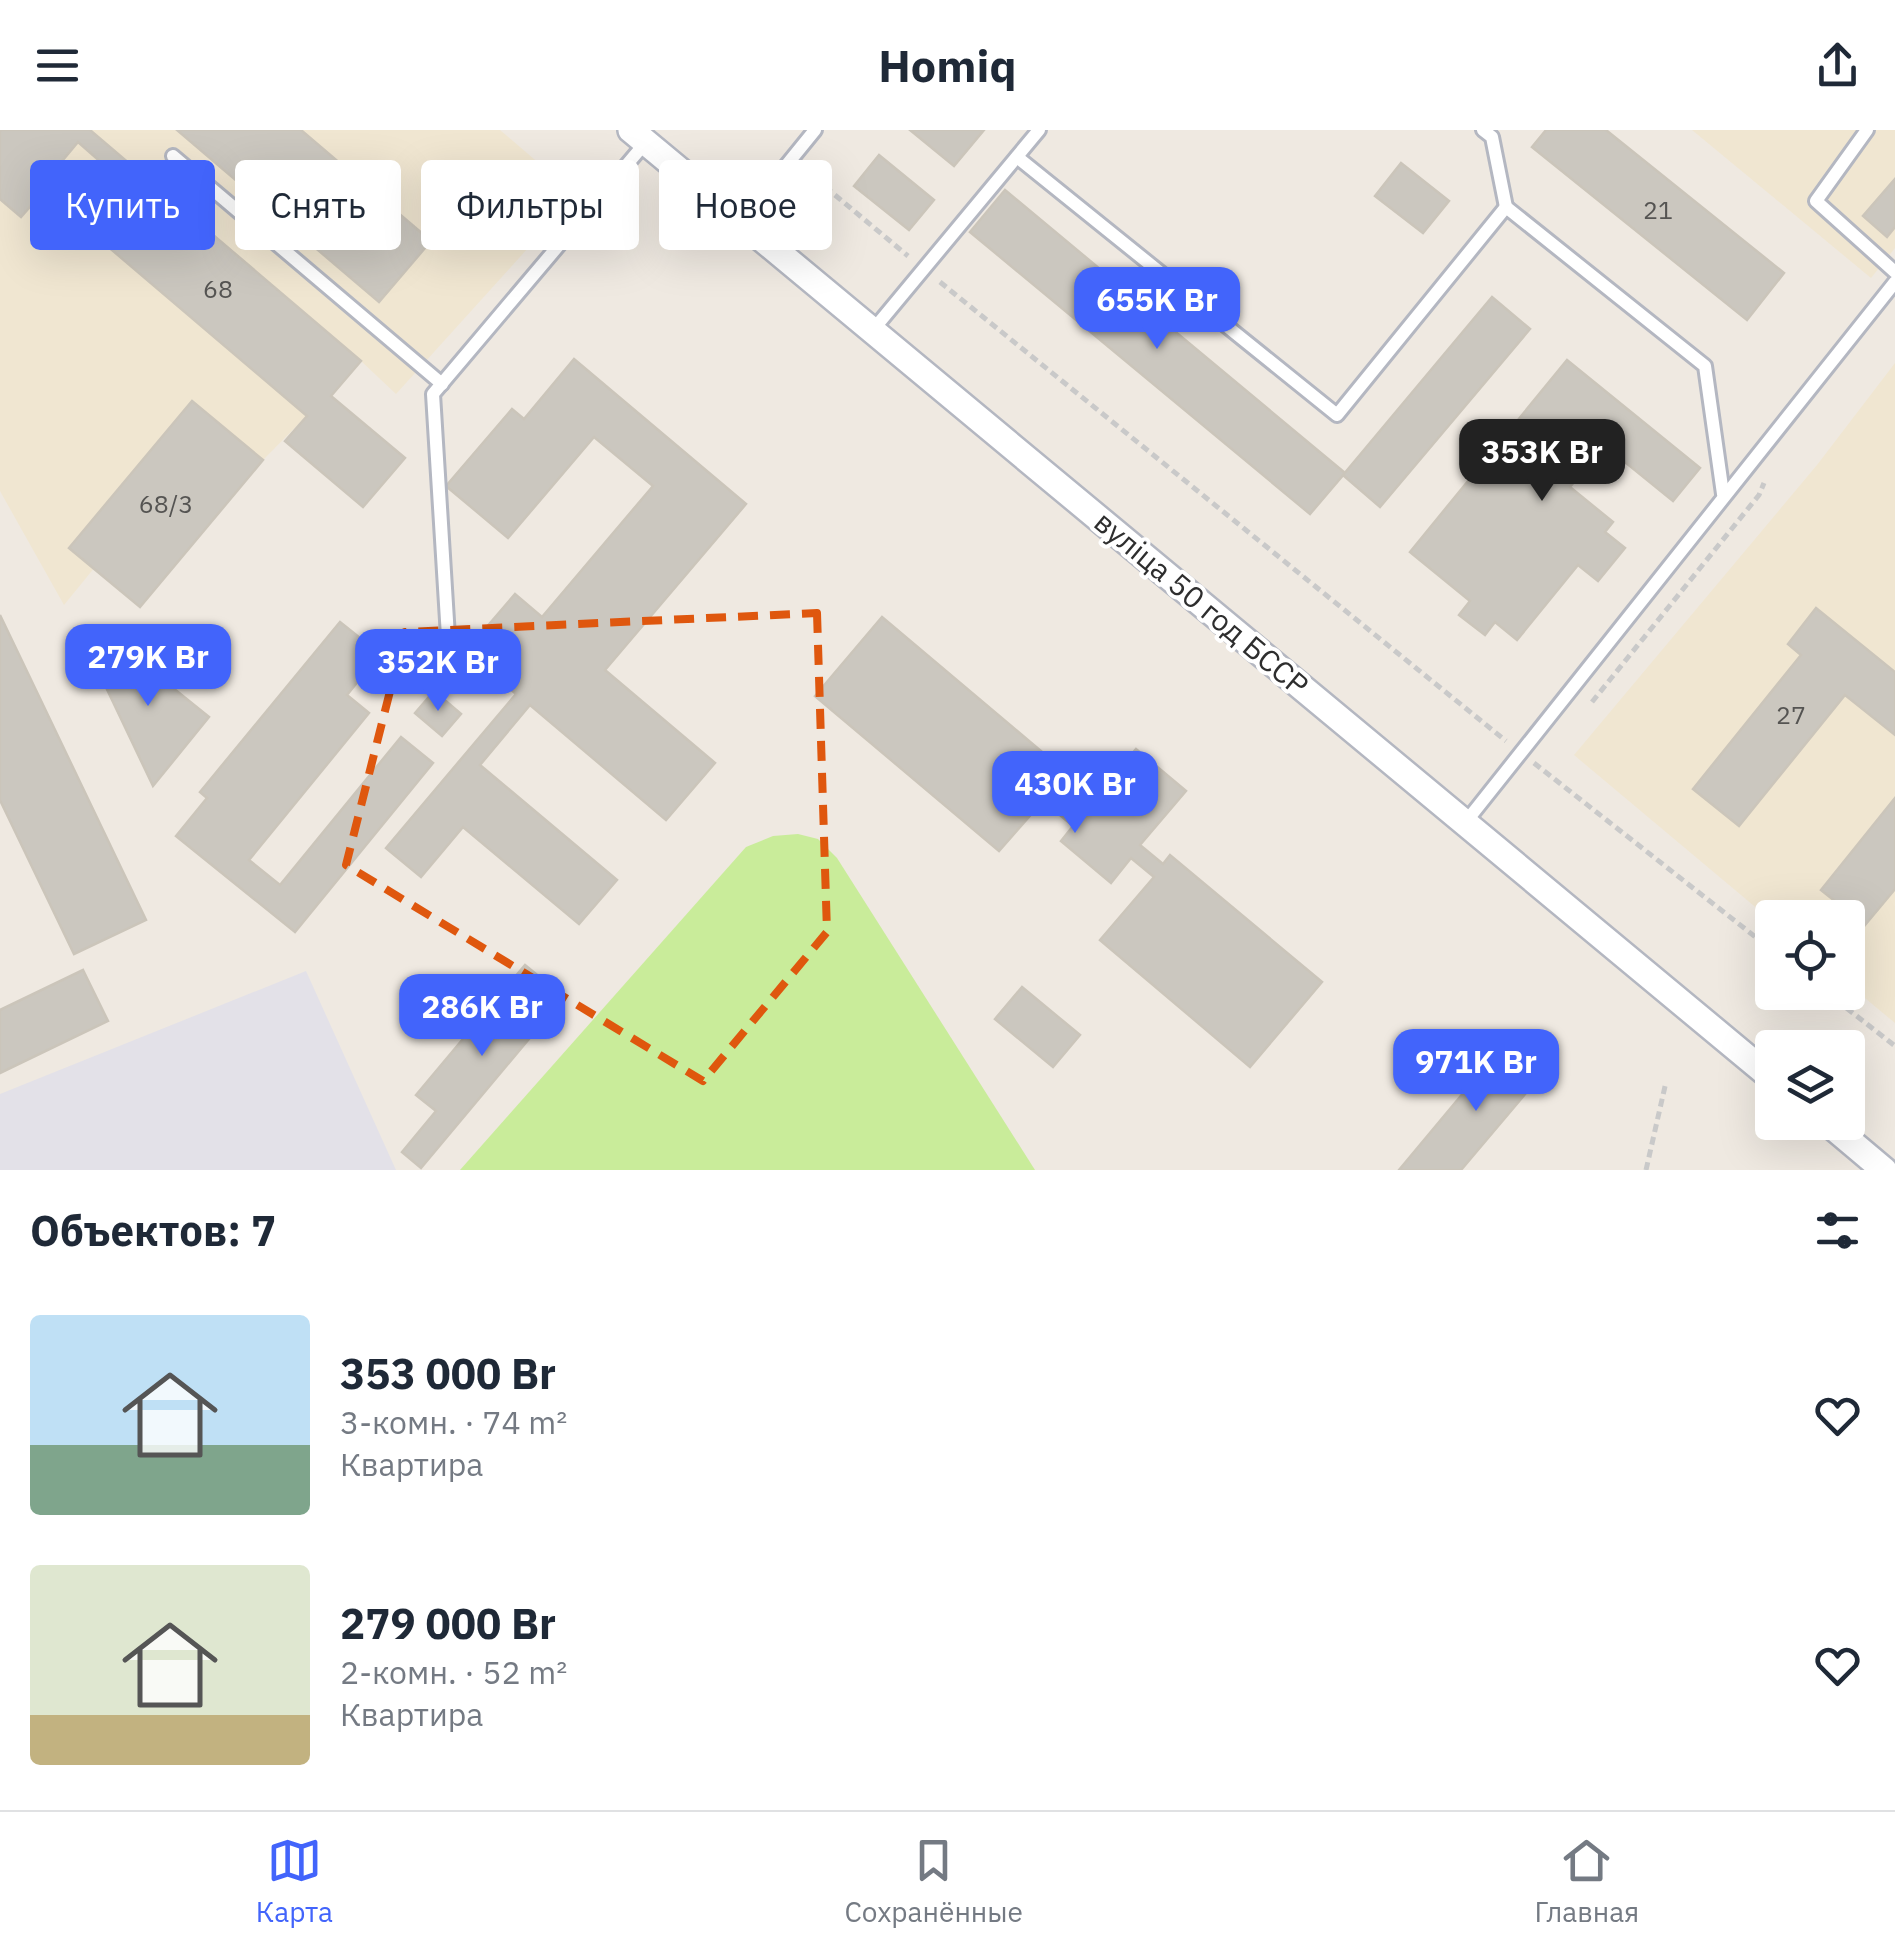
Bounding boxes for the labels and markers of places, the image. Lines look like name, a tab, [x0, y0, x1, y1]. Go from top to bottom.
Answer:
pin: 655K Br	[1065, 267, 1249, 352]
pin: 353K Br	[1450, 419, 1634, 504]
pin: 279K Br	[56, 624, 240, 709]
pin: 352K Br	[346, 629, 530, 714]
pin: 430K Br	[983, 751, 1167, 836]
pin: 286K Br	[390, 974, 574, 1059]
pin: 971K Br	[1384, 1029, 1568, 1114]

